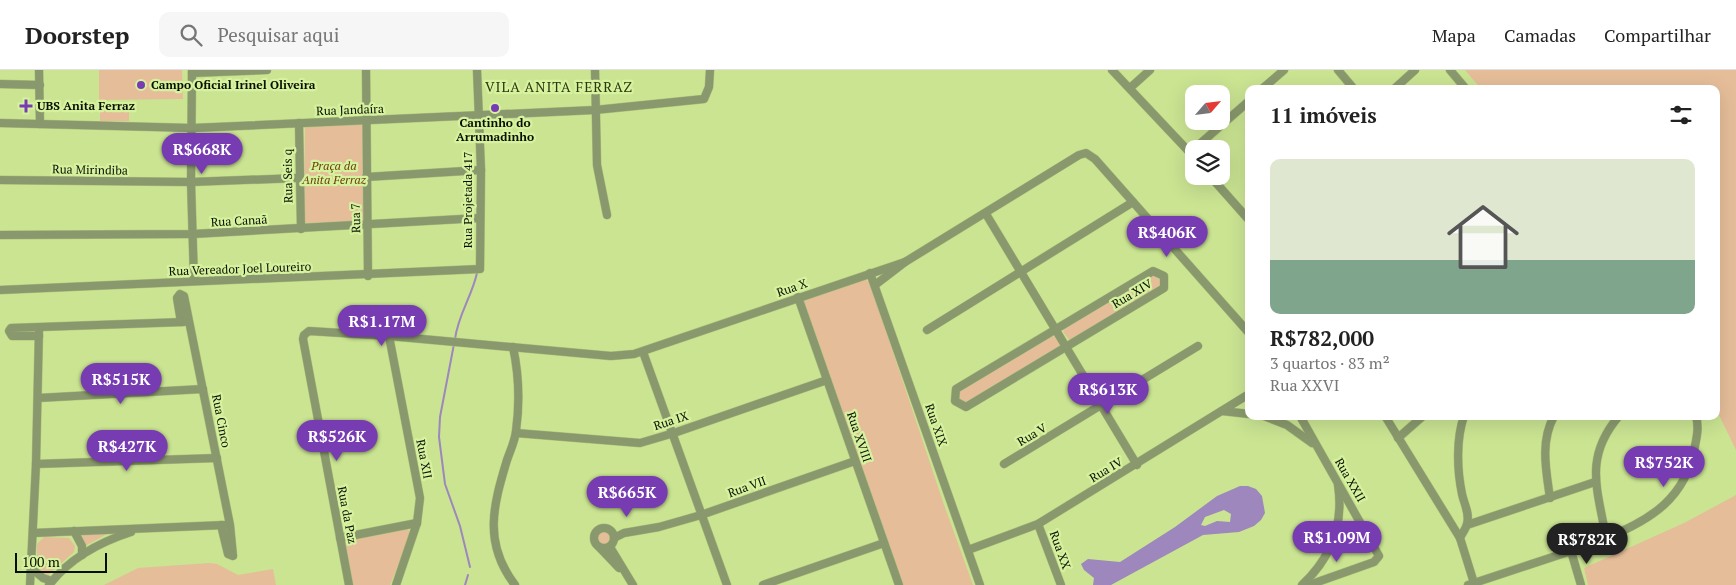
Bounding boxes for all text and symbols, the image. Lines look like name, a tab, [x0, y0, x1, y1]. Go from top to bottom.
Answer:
search box	[159, 12, 509, 57]
text: Doorstep	[25, 19, 129, 51]
icon: search	[177, 21, 205, 49]
text: Pesquisar aqui	[217, 22, 339, 47]
text: Mapa	[1432, 23, 1476, 47]
text: Camadas	[1504, 23, 1576, 47]
text: Compartilhar	[1604, 23, 1711, 47]
place label: Campo Oficial Irinel Oliveira	[151, 77, 316, 92]
district label: VILA ANITA FERRAZ	[485, 77, 633, 96]
marker: Campo Oficial Irinel Oliveira	[135, 79, 147, 91]
north arrow	[1185, 85, 1230, 130]
map controls	[1185, 85, 1230, 185]
place label: UBS Anita Ferraz	[37, 98, 135, 113]
marker: UBS Anita Ferraz	[19, 99, 33, 113]
street label: Rua Jandaíra	[316, 101, 384, 118]
text: 11 imóveis	[1270, 101, 1377, 129]
icon: filters	[1667, 101, 1695, 129]
marker: Cantinho do Arrumadinho	[489, 102, 501, 114]
place label: Cantinho do Arrumadinho	[456, 115, 534, 144]
pin: R$668K	[161, 132, 243, 175]
text: R$668K	[173, 138, 231, 160]
button: layers	[1185, 140, 1230, 185]
street label: Rua Seis q	[280, 148, 295, 203]
street label: Rua Projetada 417	[460, 152, 475, 248]
park label: Praça da Anita Ferraz	[301, 158, 367, 187]
street label: Rua Mirindiba	[52, 161, 128, 178]
icon: home	[1438, 192, 1528, 282]
street label: Rua 7	[348, 203, 363, 233]
street label: Rua Canaã	[210, 212, 268, 229]
pin: R$406K	[1126, 216, 1208, 258]
text: R$406K	[1138, 221, 1196, 243]
street label: Rua Vereador Joel Loureiro	[168, 259, 312, 278]
street label: Rua X	[774, 275, 809, 300]
street label: Rua XIV	[1109, 275, 1155, 311]
pin: R$1.17M	[336, 304, 428, 347]
text: R$1.17M	[349, 310, 415, 332]
text: R$782,000	[1270, 324, 1374, 352]
text: 3 quartos · 83 m²	[1270, 352, 1390, 374]
pin: R$515K	[80, 362, 162, 405]
text: R$515K	[92, 368, 150, 390]
pin: R$613K	[1067, 372, 1149, 415]
text: Rua XXVI	[1270, 374, 1339, 396]
text: R$613K	[1079, 378, 1137, 400]
street label: Rua Cinco	[209, 393, 234, 449]
street label: Rua XIX	[922, 402, 951, 448]
street label: Rua IX	[652, 408, 690, 433]
street label: Rua XVIII	[844, 410, 875, 464]
pin: R$526K	[296, 420, 378, 462]
street label: Rua V	[1014, 420, 1050, 449]
text: R$526K	[308, 425, 366, 447]
pin: R$427K	[86, 430, 168, 472]
text: R$427K	[98, 435, 156, 457]
street label: Rua XII	[413, 438, 436, 480]
pin: R$752K	[1623, 446, 1705, 488]
text: R$752K	[1635, 451, 1693, 473]
street label: Rua IV	[1086, 453, 1126, 485]
street label: Rua XXII	[1332, 455, 1369, 504]
street label: Rua VII	[726, 473, 768, 500]
pin: R$665K	[586, 476, 668, 518]
text: R$665K	[598, 481, 656, 503]
street label: Rua da Paz	[335, 485, 360, 545]
pin: R$1.09M	[1291, 520, 1383, 563]
pin: R$782K	[1546, 522, 1628, 565]
text: R$1.09M	[1304, 526, 1370, 548]
text: R$782K	[1558, 528, 1616, 550]
street label: Rua XX	[1047, 529, 1074, 571]
scale bar	[15, 550, 108, 573]
text: 100 m	[22, 552, 60, 571]

